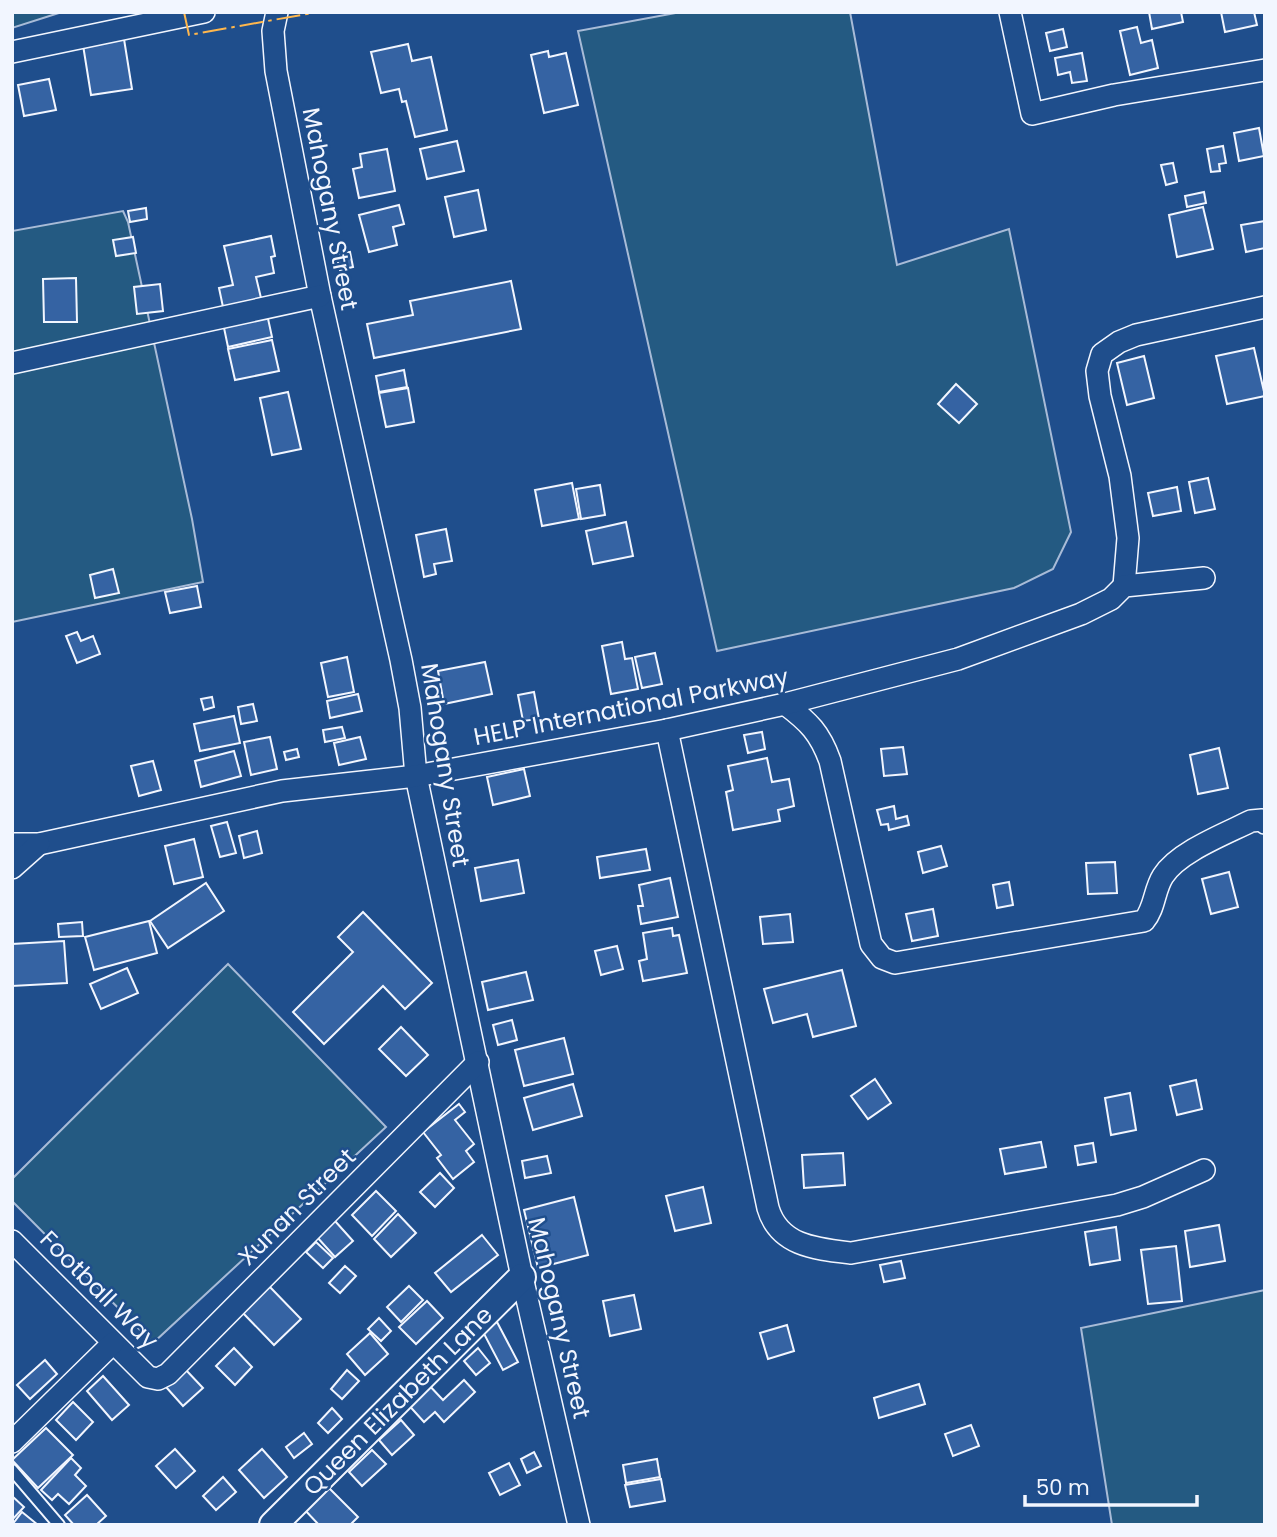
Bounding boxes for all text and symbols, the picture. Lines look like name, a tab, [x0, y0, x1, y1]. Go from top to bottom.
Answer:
street label: Mahogany Street	[295, 105, 366, 313]
street label: HELP International Parkway	[471, 660, 791, 753]
street label: Mahogany Street	[413, 661, 478, 869]
street label: Xunan Street	[231, 1141, 363, 1273]
street label: Mahogany Street	[520, 1214, 599, 1422]
street label: Football Way	[33, 1223, 166, 1357]
street label: Queen Elizabeth Lane	[296, 1299, 500, 1503]
scale bar	[1025, 1464, 1196, 1508]
text: 50 m	[1036, 1473, 1090, 1502]

